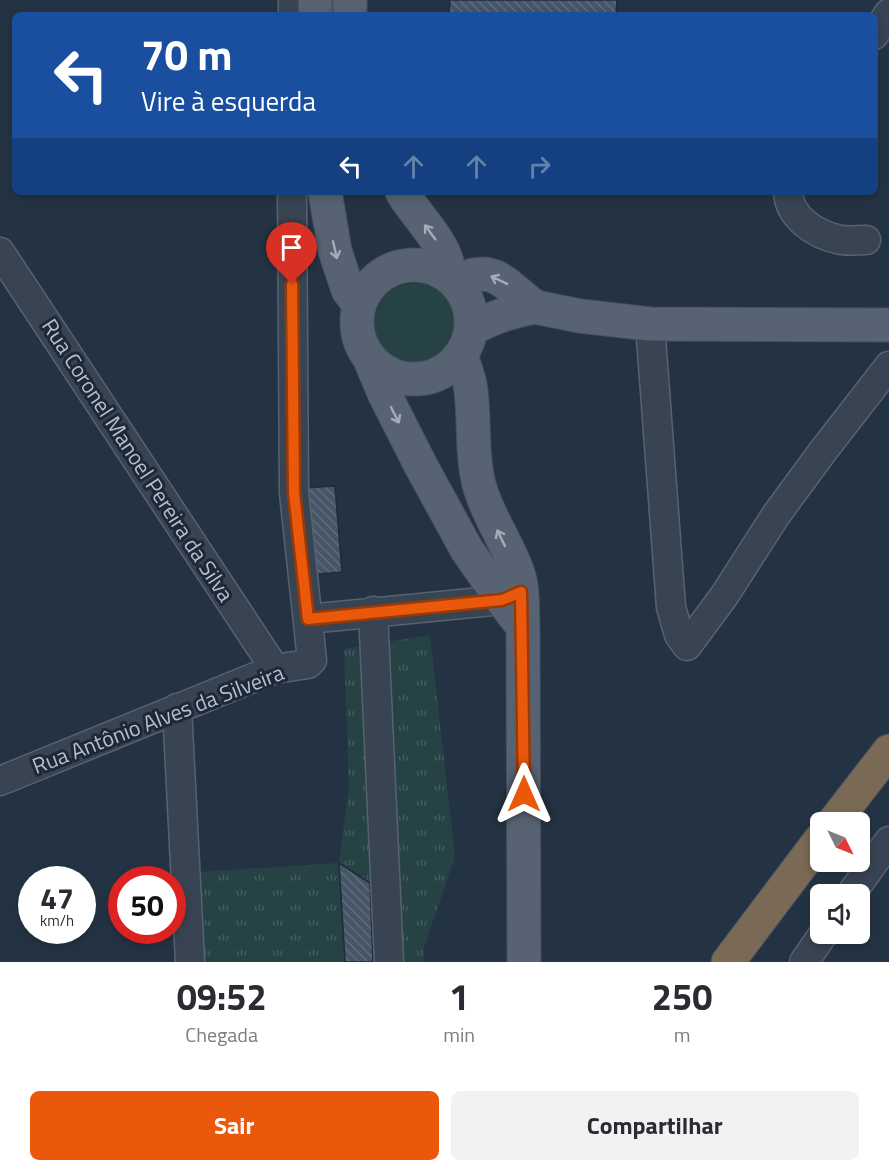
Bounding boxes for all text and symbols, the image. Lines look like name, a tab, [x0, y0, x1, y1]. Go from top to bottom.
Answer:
text: 70 m	[141, 22, 233, 86]
icon: left	[42, 36, 120, 114]
text: Vire à esquerda	[141, 80, 316, 121]
icon: left	[334, 150, 367, 183]
icon: ahead	[397, 150, 430, 183]
icon: ahead	[460, 150, 493, 183]
icon: right	[523, 150, 556, 183]
pin	[266, 222, 317, 284]
one-way arrow	[424, 225, 436, 241]
icon: arrive	[275, 231, 308, 264]
one-way arrow	[330, 240, 342, 259]
one-way arrow	[490, 273, 508, 285]
street label: Rua Coronel Manoel Pereira da Silva	[33, 312, 243, 608]
one-way arrow	[390, 406, 402, 424]
one-way arrow	[495, 530, 507, 548]
street label: Rua Antônio Alves da Silveira	[27, 655, 289, 783]
position arrow	[492, 762, 556, 826]
north arrow	[810, 812, 870, 872]
map controls	[810, 812, 870, 944]
speed limit sign: 50	[108, 866, 186, 944]
text: 47	[40, 875, 74, 921]
button: sound	[810, 884, 870, 944]
text: km/h	[40, 909, 74, 932]
text: 09:52	[177, 969, 267, 1024]
text: 1	[449, 969, 469, 1024]
text: 250	[652, 969, 712, 1024]
text: Chegada	[185, 1019, 258, 1050]
text: min	[443, 1019, 475, 1050]
text: m	[674, 1019, 690, 1050]
button: Sair	[30, 1091, 439, 1160]
button: Compartilhar	[451, 1091, 859, 1160]

